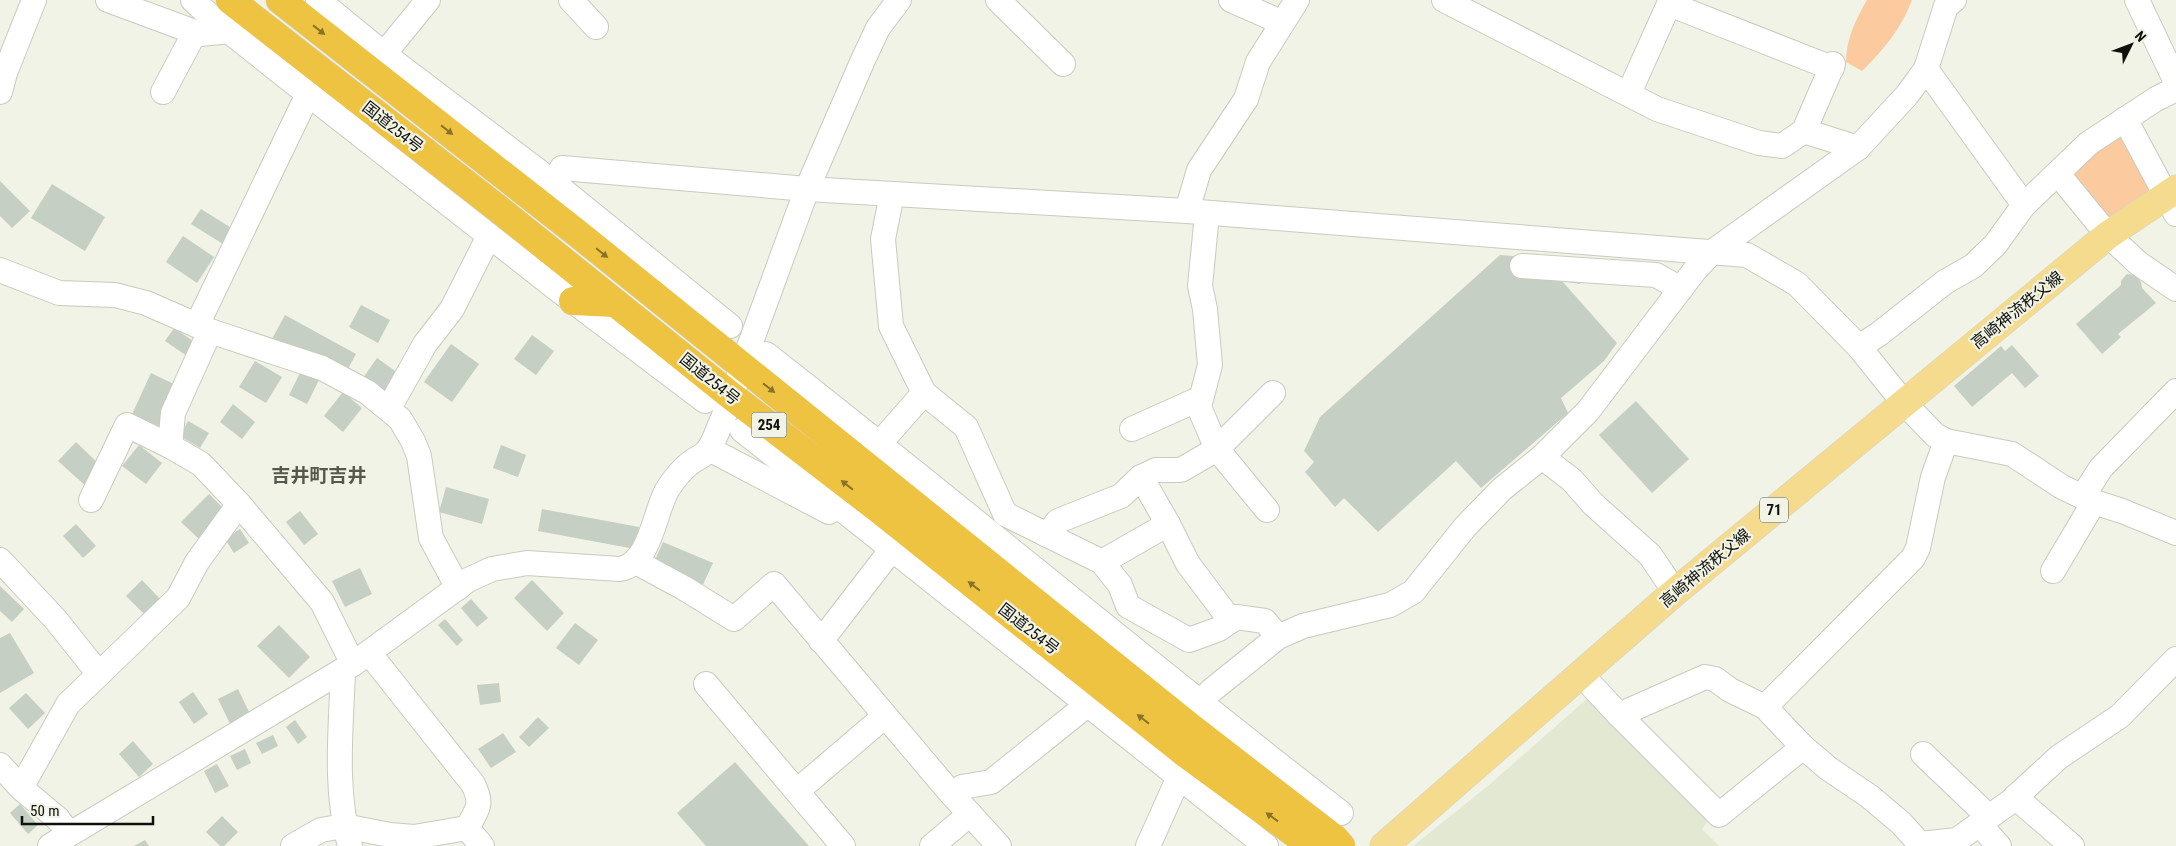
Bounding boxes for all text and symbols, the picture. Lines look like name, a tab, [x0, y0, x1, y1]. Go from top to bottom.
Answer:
north arrow	[2106, 20, 2156, 70]
one-way arrow	[312, 25, 326, 35]
text: N	[2132, 28, 2149, 45]
street label: 国道254号	[359, 97, 427, 157]
one-way arrow	[440, 125, 453, 136]
one-way arrow	[595, 247, 608, 258]
street label: 高崎神流秩父線	[1967, 267, 2067, 353]
street label: 国道254号	[676, 349, 744, 409]
one-way arrow	[762, 382, 775, 393]
road number: 254	[752, 412, 786, 438]
district label: 吉井町吉井	[271, 464, 367, 487]
one-way arrow	[840, 480, 853, 490]
road number: 71	[1760, 498, 1788, 522]
street label: 高崎神流秩父線	[1656, 525, 1754, 611]
one-way arrow	[968, 580, 981, 591]
street label: 国道254号	[995, 599, 1063, 659]
one-way arrow	[1137, 714, 1150, 725]
scale bar	[22, 794, 154, 826]
text: 50 m	[30, 802, 60, 820]
one-way arrow	[1265, 812, 1279, 822]

